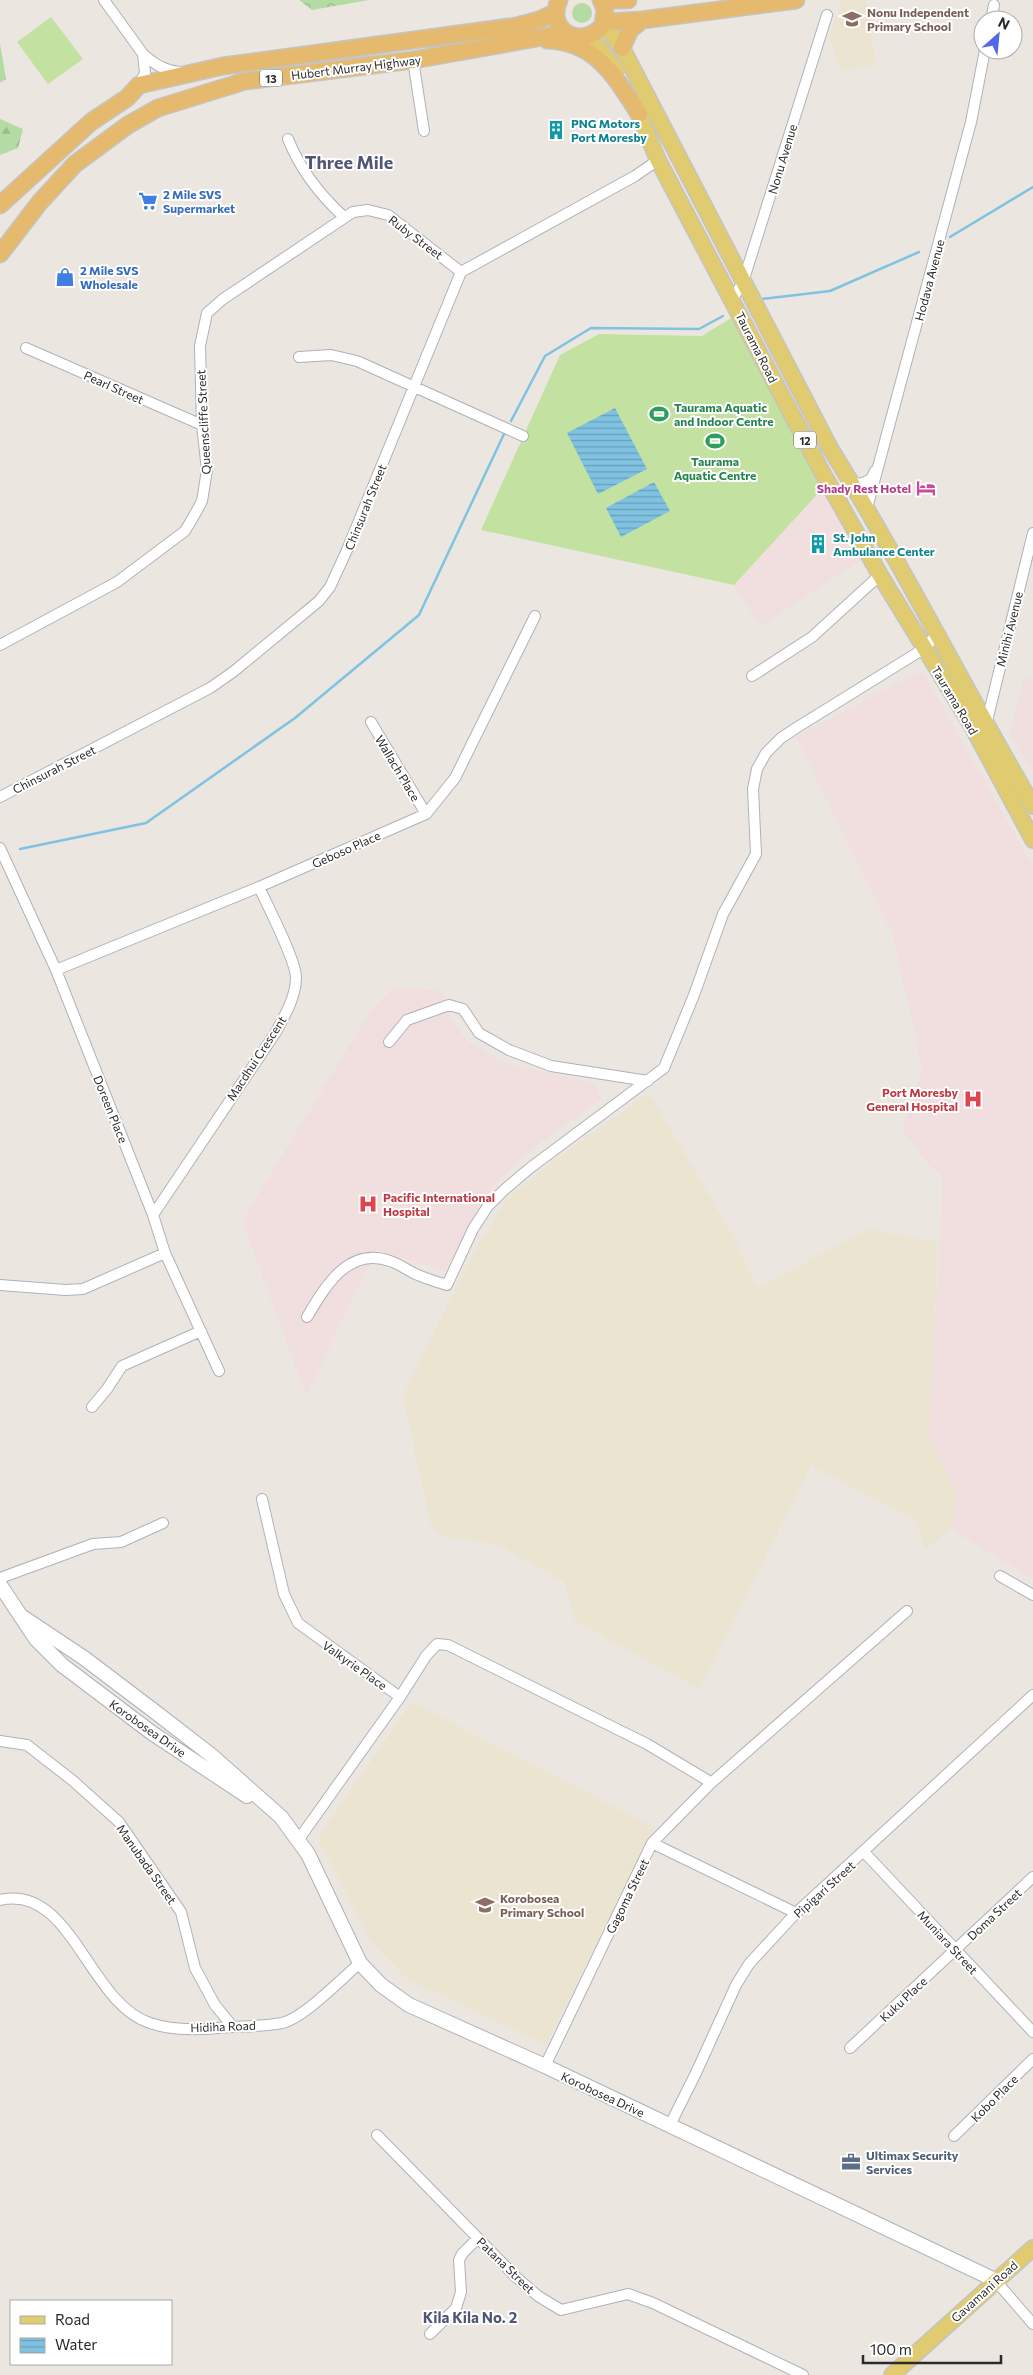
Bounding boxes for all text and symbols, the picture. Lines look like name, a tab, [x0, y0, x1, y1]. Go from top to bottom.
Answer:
place label: Nonu Independent Primary School	[867, 5, 969, 33]
school or university icon: Nonu Independent Primary School	[841, 8, 863, 30]
north arrow	[973, 10, 1023, 60]
text: N	[996, 13, 1013, 33]
street label: Hubert Murray Highway	[290, 52, 422, 82]
road number: 13	[260, 70, 282, 86]
place label: PNG Motors Port Moresby	[571, 116, 647, 144]
building icon: PNG Motors Port Moresby	[545, 119, 567, 141]
street label: Nonu Avenue	[765, 122, 799, 196]
district label: Three Mile	[305, 151, 393, 173]
place label: 2 Mile SVS Supermarket	[163, 187, 235, 215]
supermarket icon: 2 Mile SVS Supermarket	[137, 190, 159, 212]
street label: Ruby Street	[386, 212, 446, 262]
street label: Hodava Avenue	[911, 238, 947, 322]
place label: 2 Mile SVS Wholesale	[80, 263, 138, 291]
shop icon: 2 Mile SVS Wholesale	[54, 266, 76, 288]
street label: Taurama Road	[733, 309, 781, 385]
street label: Pearl Street	[82, 368, 146, 406]
street label: Queenscliffe Street	[193, 369, 213, 475]
place label: Taurama Aquatic and Indoor Centre	[674, 400, 774, 428]
sports icon: Taurama Aquatic and Indoor Centre	[648, 403, 670, 425]
sports icon: Taurama Aquatic Centre	[704, 430, 726, 452]
road number: 12	[794, 432, 816, 448]
place label: Taurama Aquatic Centre	[674, 454, 756, 482]
street label: Chinsurah Street	[341, 462, 389, 552]
hotel icon: Shady Rest Hotel	[915, 477, 937, 499]
place label: Shady Rest Hotel	[817, 481, 911, 495]
place label: St. John Ambulance Center	[833, 530, 935, 558]
building icon: St. John Ambulance Center	[807, 533, 829, 555]
street label: Minihi Avenue	[993, 590, 1025, 668]
street label: Taurama Road	[929, 663, 981, 737]
street label: Wallach Place	[373, 732, 423, 804]
street label: Chinsurah Street	[10, 742, 98, 796]
street label: Geboso Place	[310, 828, 382, 870]
street label: Macdhui Crescent	[223, 1013, 289, 1103]
street label: Doreen Place	[91, 1073, 131, 1145]
place label: Port Moresby General Hospital	[866, 1085, 958, 1113]
hospital icon: Port Moresby General Hospital	[962, 1088, 984, 1110]
place label: Pacific International Hospital	[383, 1190, 495, 1218]
hospital icon: Pacific International Hospital	[357, 1193, 379, 1215]
street label: Valkyrie Place	[320, 1638, 390, 1692]
street label: Korobosea Drive	[107, 1696, 189, 1760]
street label: Manubada Street	[114, 1821, 180, 1907]
street label: Gagoma Street	[603, 1856, 651, 1936]
street label: Pipigari Street	[790, 1858, 858, 1920]
street label: Doma Street	[964, 1885, 1024, 1943]
place label: Korobosea Primary School	[500, 1891, 584, 1919]
school or university icon: Korobosea Primary School	[474, 1894, 496, 1916]
street label: Muniara Street	[915, 1907, 981, 1977]
street label: Kuku Place	[877, 1974, 929, 2024]
street label: Hidiha Road	[190, 2018, 256, 2034]
street label: Korobosea Drive	[559, 2069, 647, 2119]
street label: Kobo Place	[968, 2072, 1020, 2124]
place label: Ultimax Security Services	[866, 2148, 959, 2176]
office icon: Ultimax Security Services	[840, 2151, 862, 2173]
street label: Patana Street	[474, 2234, 538, 2296]
street label: Gavamani Road	[948, 2258, 1020, 2324]
legend	[10, 2300, 172, 2365]
district label: Kila Kila No. 2	[423, 2308, 517, 2326]
text: Road	[55, 2310, 90, 2328]
scale bar	[863, 2332, 1000, 2364]
text: Water	[55, 2335, 97, 2353]
text: 100 m	[870, 2340, 912, 2358]

